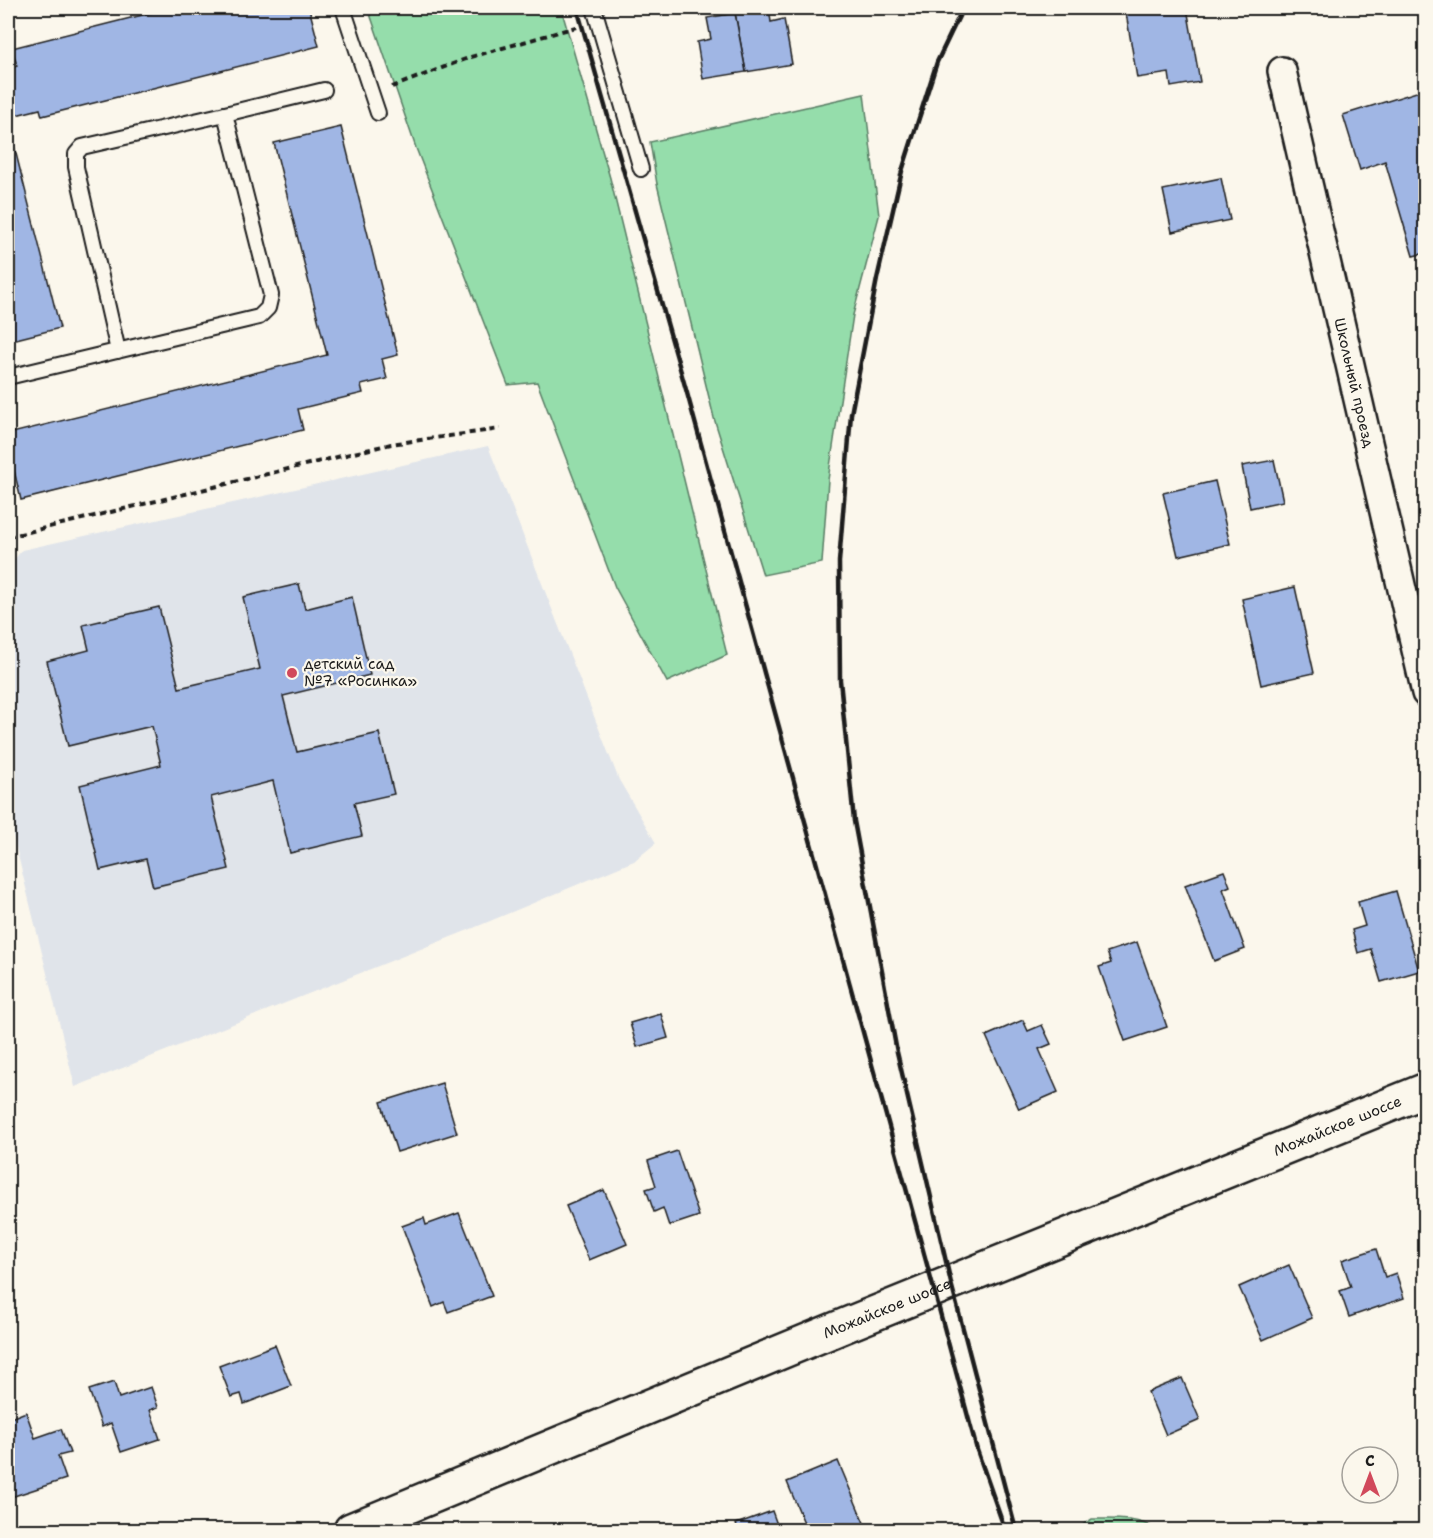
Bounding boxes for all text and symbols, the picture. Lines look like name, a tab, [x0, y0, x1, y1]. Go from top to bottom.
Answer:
street label: Школьный проезд	[1329, 316, 1379, 450]
place label: детский сад №7 «Росинка»	[304, 654, 417, 691]
marker: детский сад №7 «Росинка»	[285, 666, 299, 680]
street label: Можайское шоссе	[1270, 1091, 1404, 1161]
street label: Можайское шоссе	[820, 1273, 954, 1343]
north arrow	[1340, 1445, 1400, 1505]
text: С	[1365, 1450, 1375, 1471]

